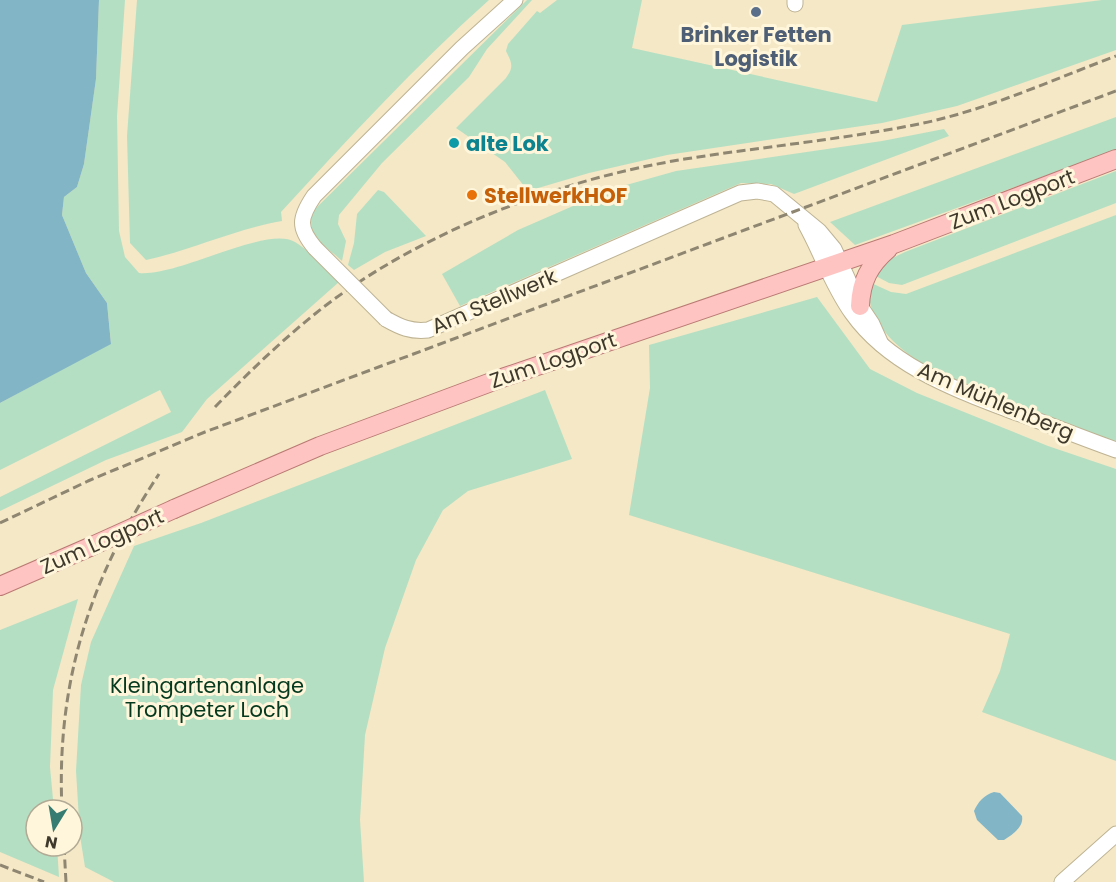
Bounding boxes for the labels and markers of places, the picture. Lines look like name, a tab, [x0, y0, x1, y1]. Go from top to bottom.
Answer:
marker: Brinker Fetten Logistik	[749, 5, 763, 19]
place label: Brinker Fetten Logistik	[680, 20, 832, 73]
place label: alte Lok	[466, 129, 549, 158]
marker: alte Lok	[447, 136, 461, 150]
place label: StellwerkHOF	[484, 181, 627, 210]
marker: StellwerkHOF	[465, 188, 479, 202]

